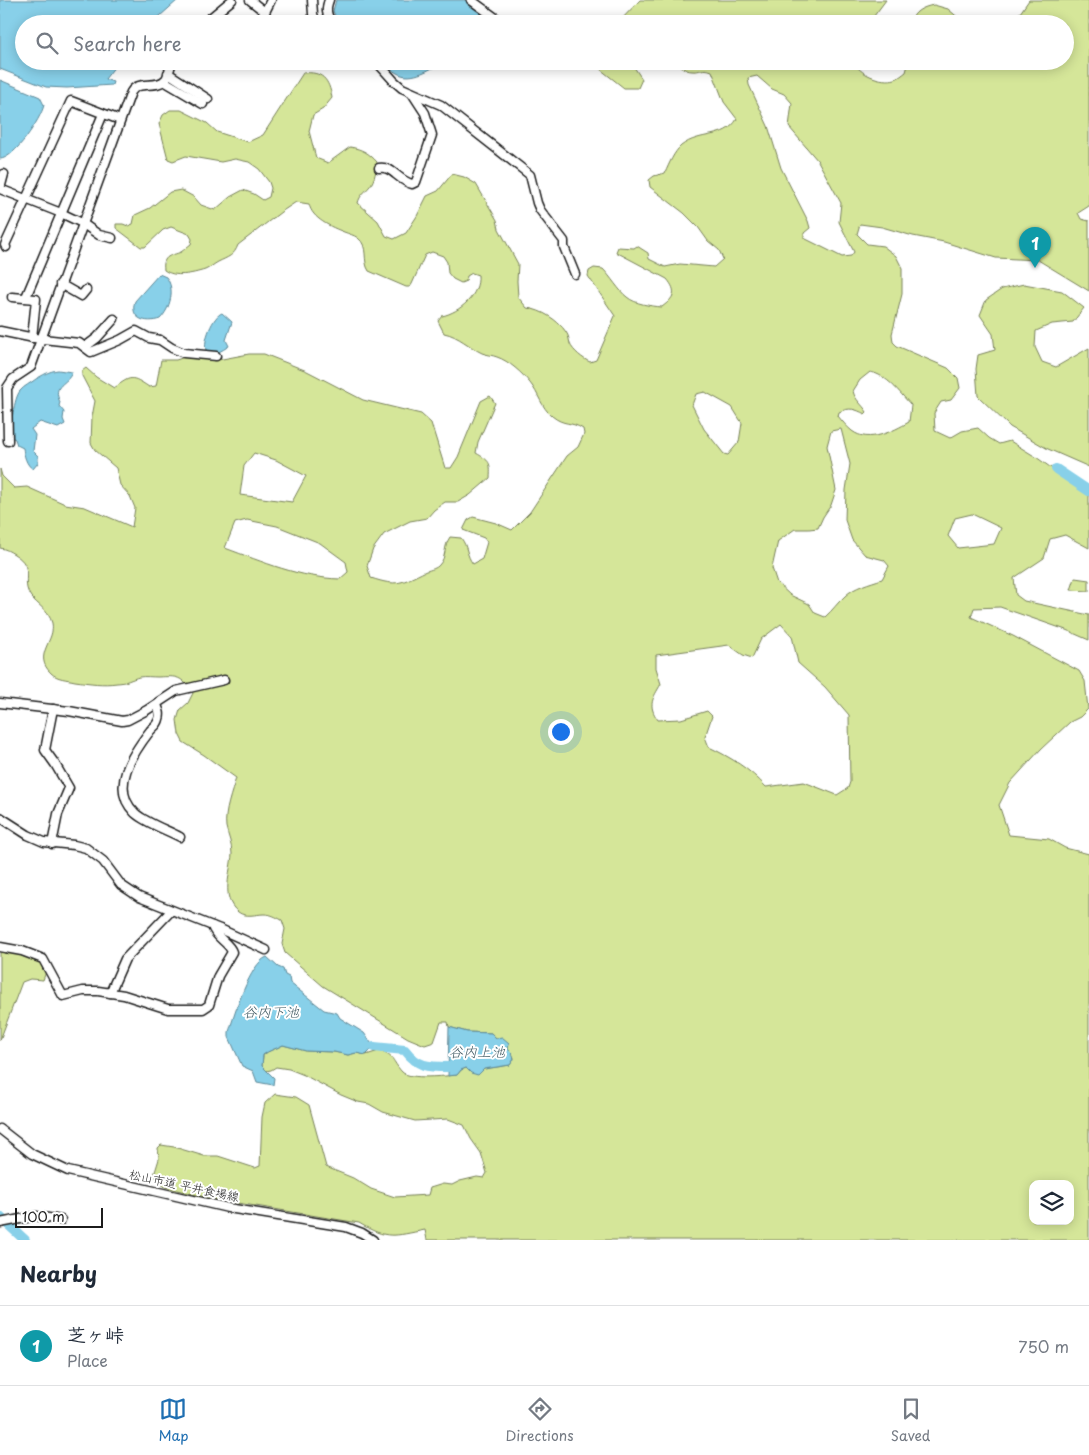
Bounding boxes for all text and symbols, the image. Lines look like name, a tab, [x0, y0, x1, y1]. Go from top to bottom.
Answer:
search box	[15, 15, 1074, 70]
icon: search	[33, 29, 61, 57]
text: Search here	[73, 29, 182, 57]
pin: 1	[1019, 227, 1051, 268]
your location	[548, 719, 574, 745]
water label: 谷内下池	[243, 1001, 300, 1022]
water label: 谷内上池	[449, 1041, 506, 1062]
street label: 松山市道 平井食場線	[128, 1165, 241, 1205]
map controls	[1029, 1180, 1074, 1225]
button: layers	[1029, 1180, 1074, 1225]
scale bar	[15, 1205, 102, 1228]
text: 100 m	[22, 1206, 65, 1227]
text: Nearby	[20, 1257, 97, 1289]
text: 芝ヶ峠	[67, 1320, 124, 1348]
text: 1	[32, 1334, 40, 1358]
text: 750 m	[1018, 1334, 1069, 1358]
text: Place	[67, 1348, 108, 1372]
tab: Map	[159, 1395, 188, 1446]
tab: Directions	[506, 1395, 574, 1446]
tab: Saved	[891, 1395, 930, 1446]

